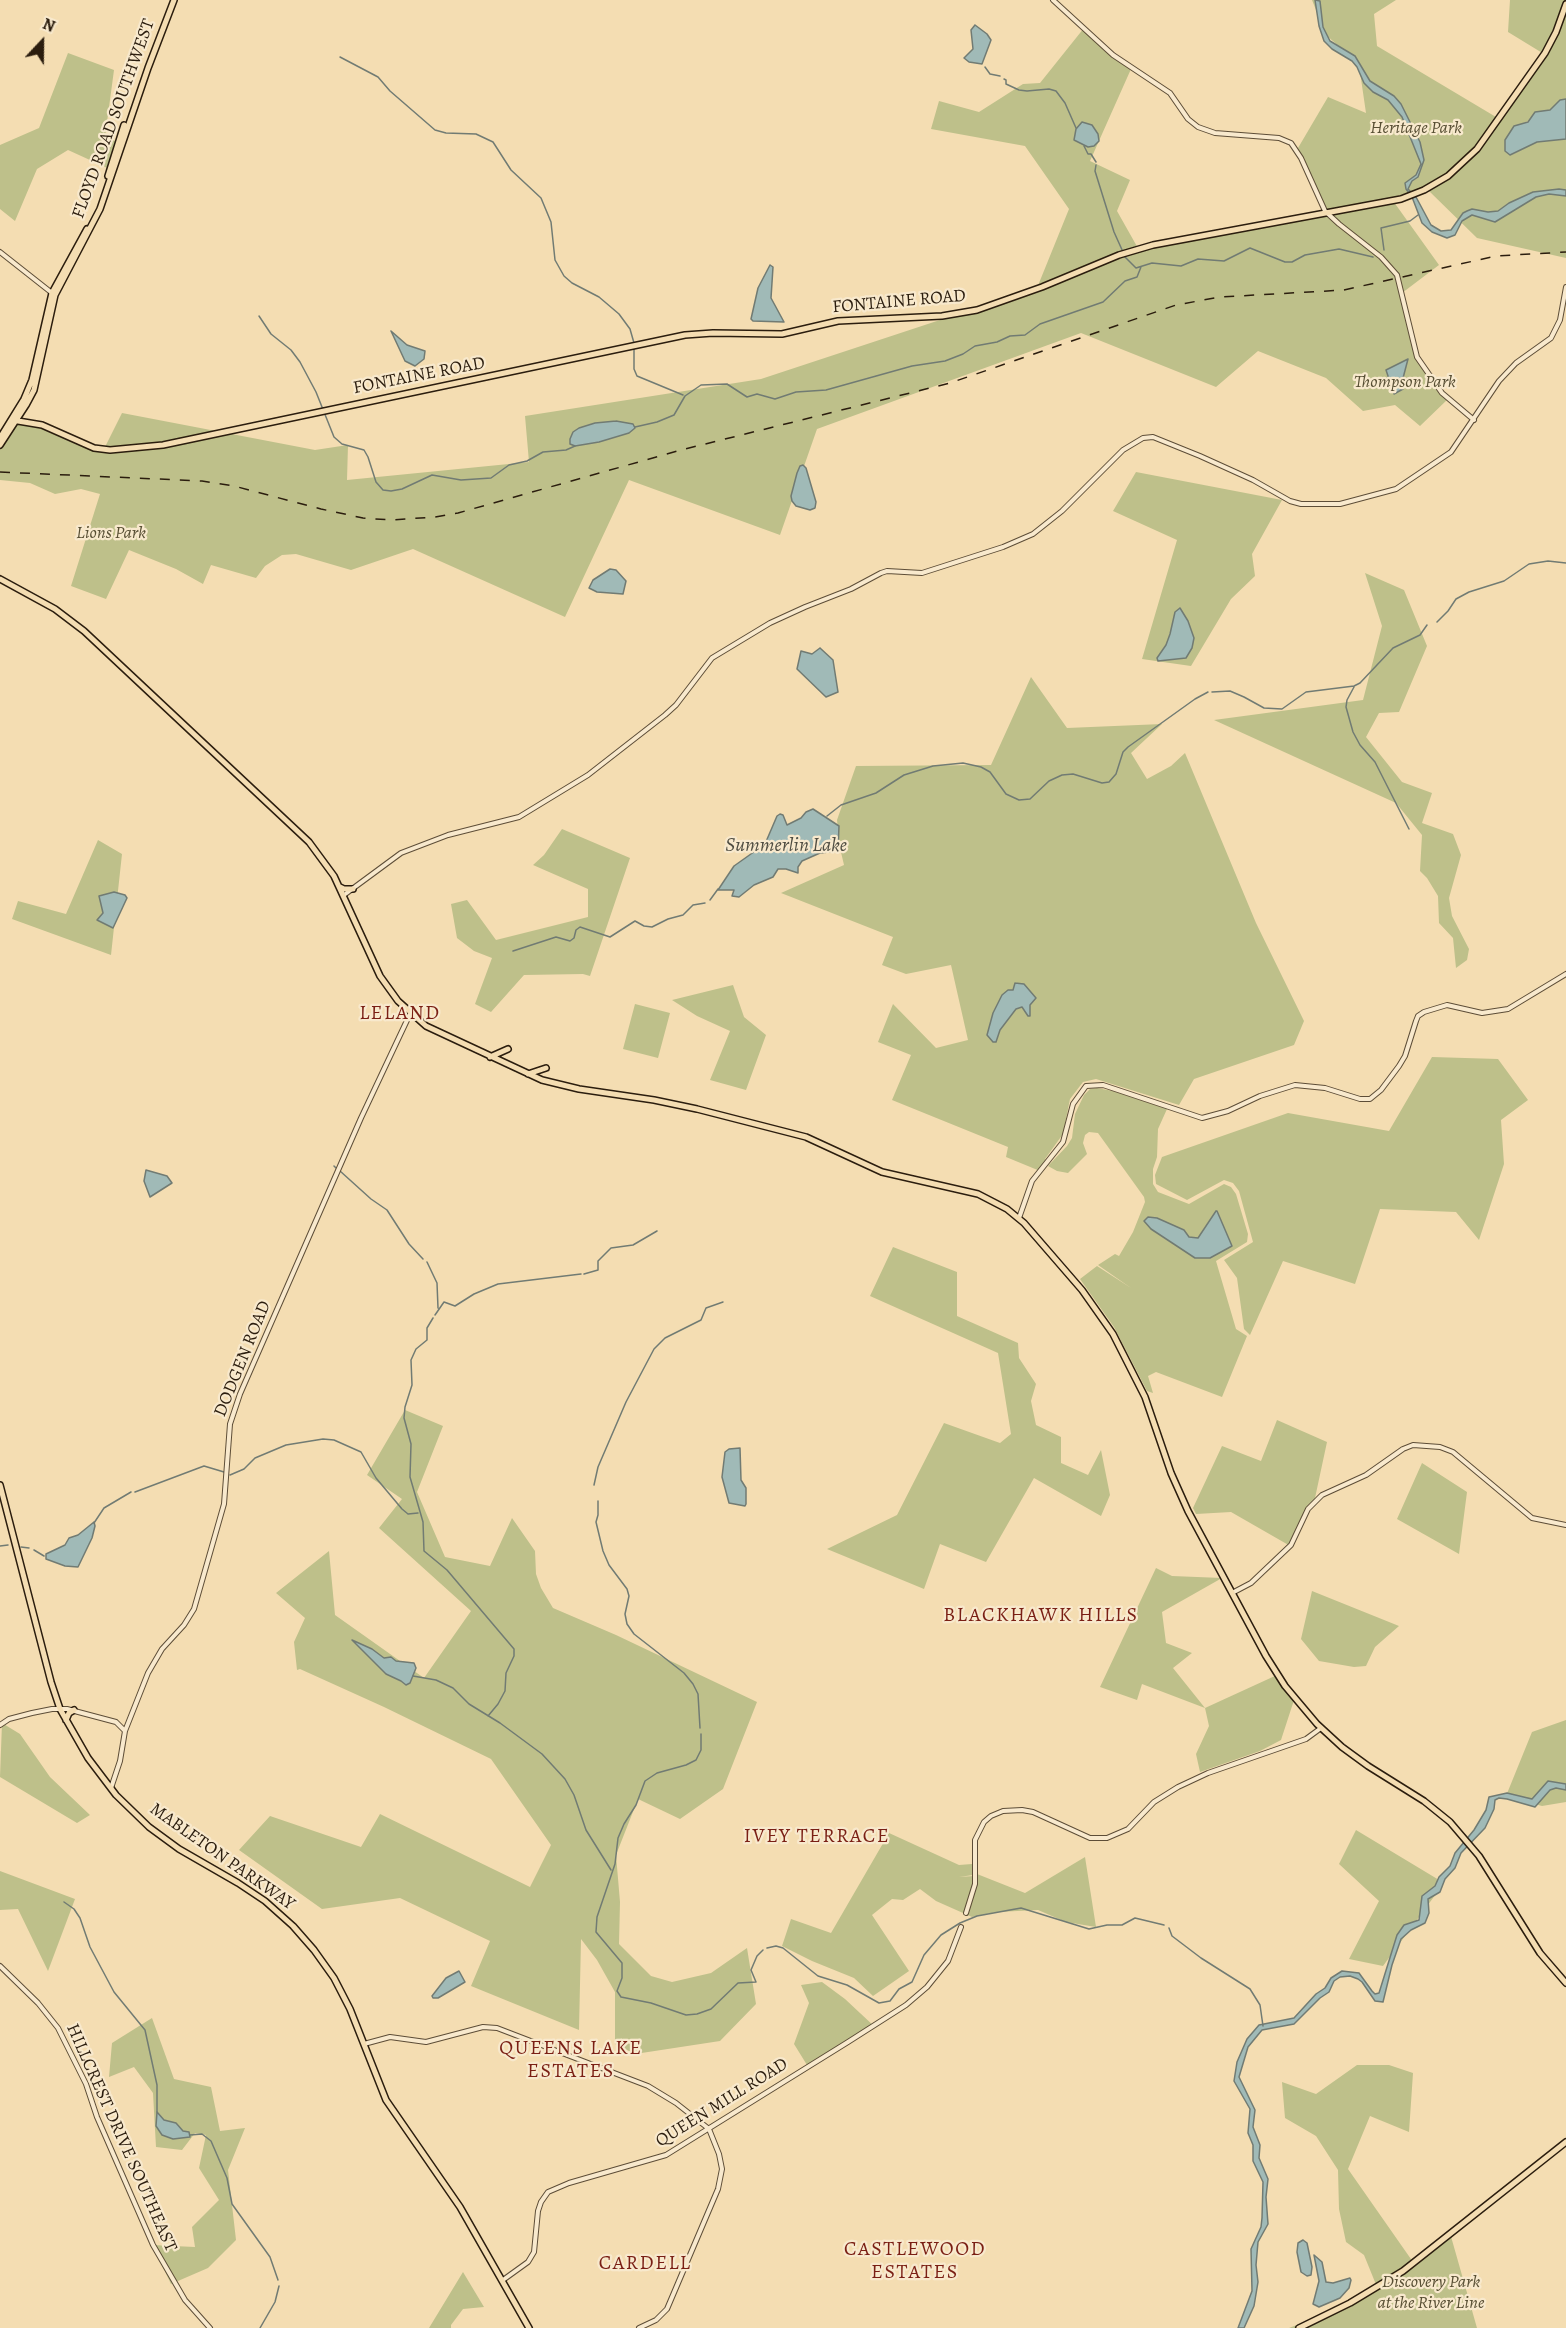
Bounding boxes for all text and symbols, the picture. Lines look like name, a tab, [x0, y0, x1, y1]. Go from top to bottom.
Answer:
north arrow	[12, 12, 72, 72]
text: N	[39, 13, 58, 38]
street label: FLOYD ROAD SOUTHWEST	[68, 16, 160, 222]
park label: Heritage Park	[1370, 118, 1462, 140]
street label: FONTAINE ROAD	[831, 285, 967, 319]
street label: FONTAINE ROAD	[351, 353, 487, 399]
park label: Thompson Park	[1354, 372, 1456, 394]
park label: Lions Park	[76, 523, 146, 545]
water label: Summerlin Lake	[725, 834, 847, 858]
district label: LELAND	[359, 1002, 441, 1026]
street label: DODGEN ROAD	[210, 1298, 276, 1420]
district label: BLACKHAWK HILLS	[943, 1604, 1139, 1628]
street label: MABLETON PARKWAY	[145, 1799, 299, 1915]
district label: IVEY TERRACE	[744, 1825, 890, 1849]
street label: HILLCREST DRIVE SOUTHEAST	[61, 2021, 181, 2255]
district label: QUEENS LAKE ESTATES	[499, 2037, 643, 2084]
street label: QUEEN MILL ROAD	[652, 2054, 792, 2152]
district label: CASTLEWOOD ESTATES	[844, 2238, 986, 2285]
district label: CARDELL	[599, 2252, 691, 2276]
park label: Discovery Park at the River Line	[1378, 2272, 1484, 2314]

